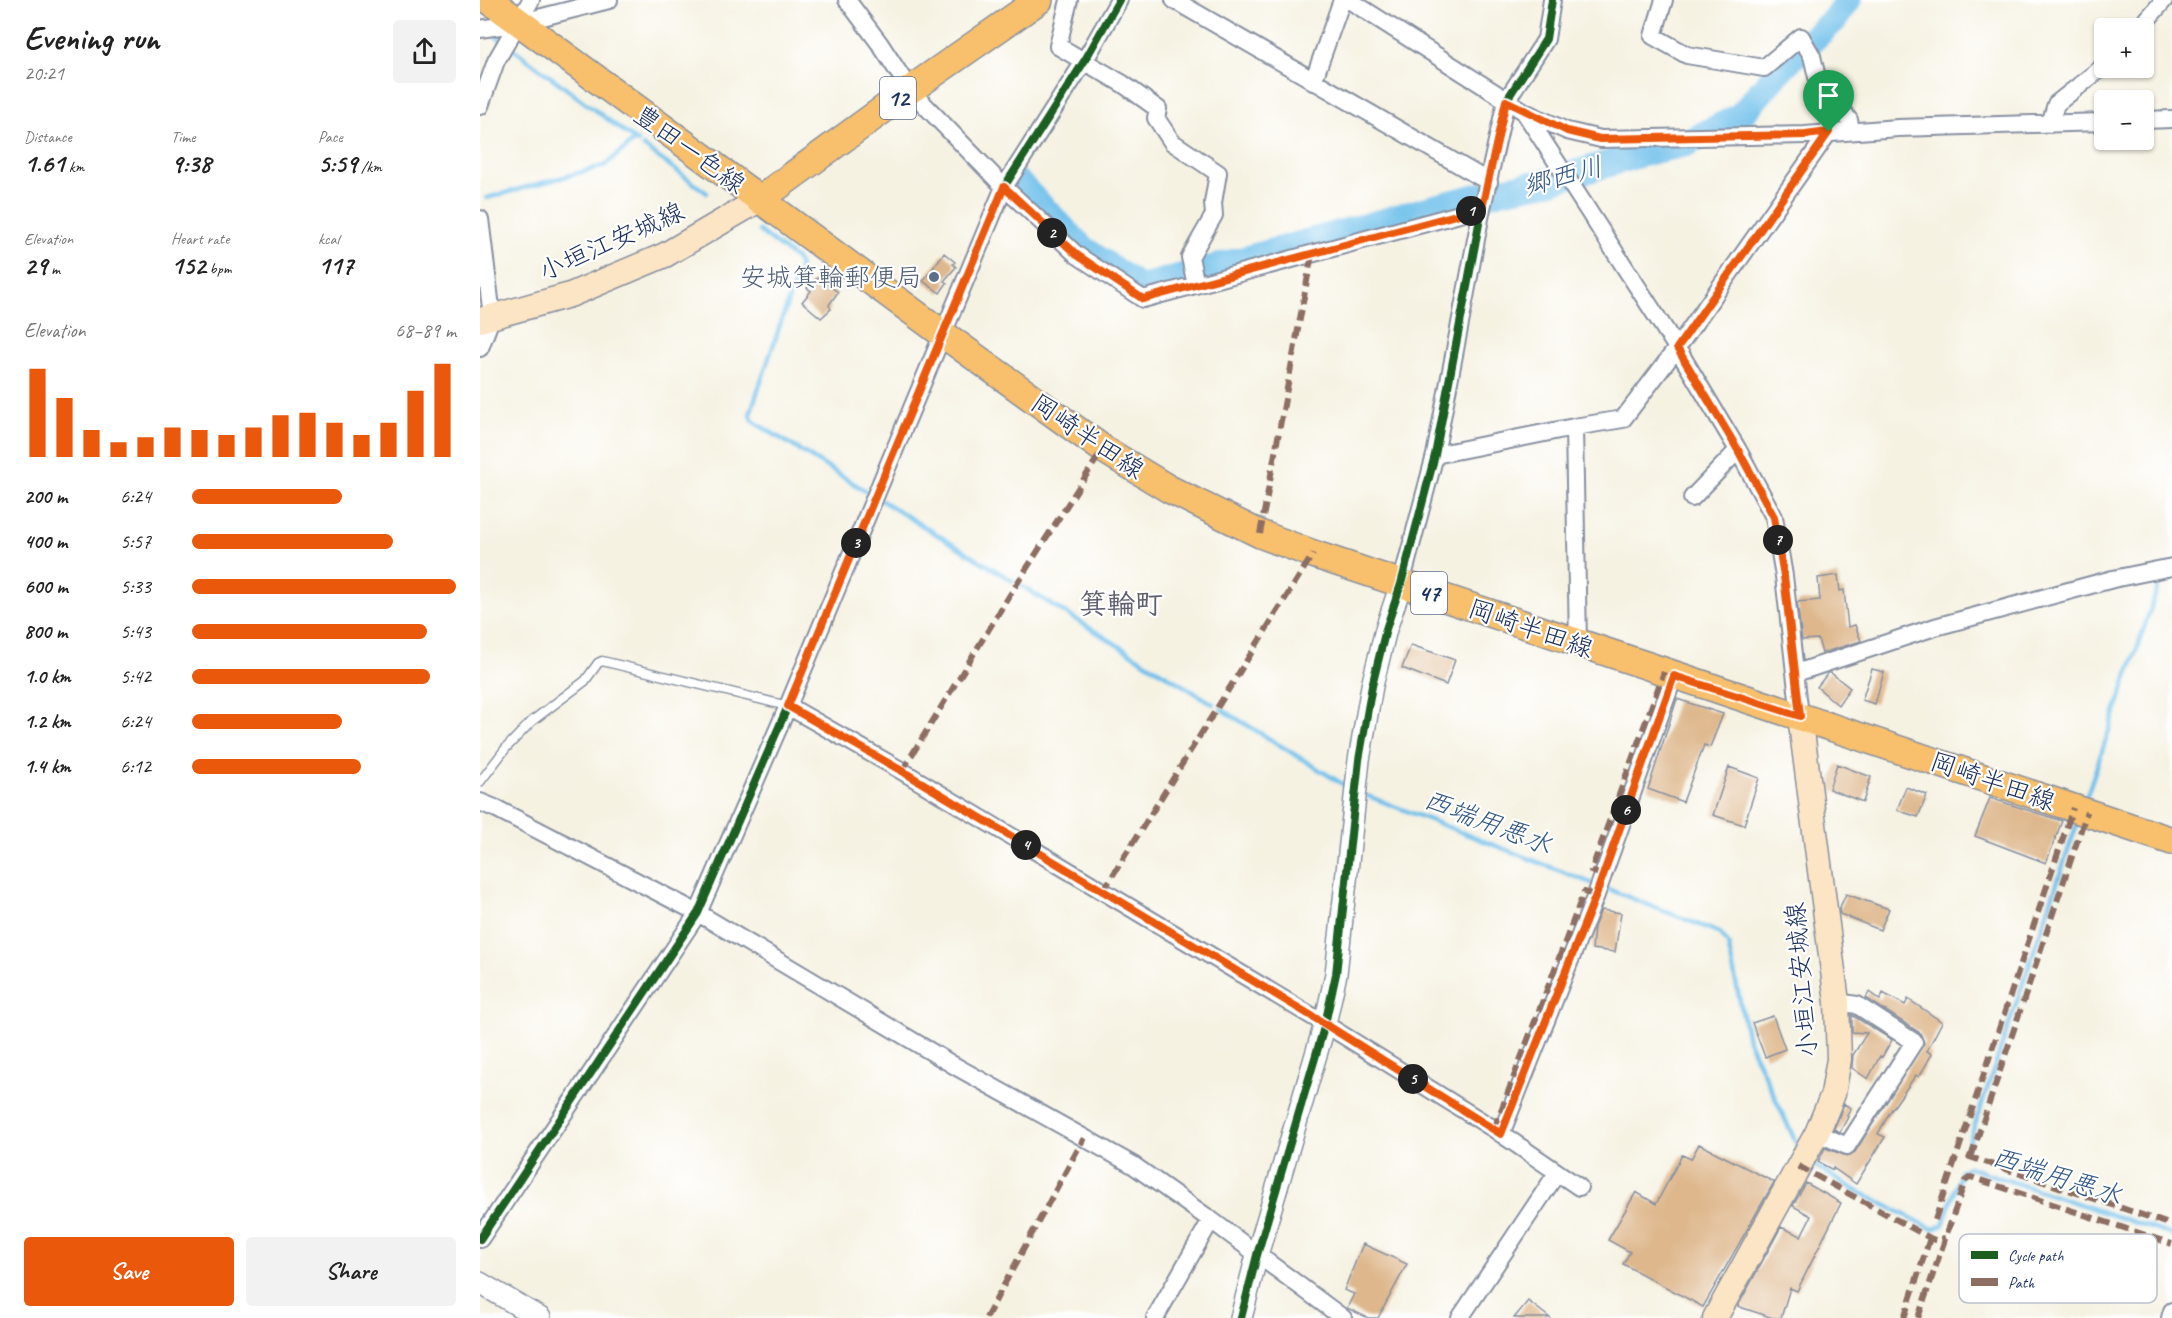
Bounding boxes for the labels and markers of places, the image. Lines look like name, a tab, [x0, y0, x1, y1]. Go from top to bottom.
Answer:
pin	[1803, 70, 1854, 132]
pin: 1	[1456, 196, 1486, 226]
pin: 2	[1037, 218, 1067, 248]
place label: 安城箕輪郵便局	[740, 261, 922, 294]
marker: 安城箕輪郵便局	[927, 270, 941, 284]
pin: 7	[1763, 525, 1793, 555]
pin: 3	[841, 528, 871, 558]
pin: 6	[1611, 795, 1641, 825]
pin: 4	[1011, 830, 1041, 860]
pin: 5	[1398, 1064, 1428, 1094]

